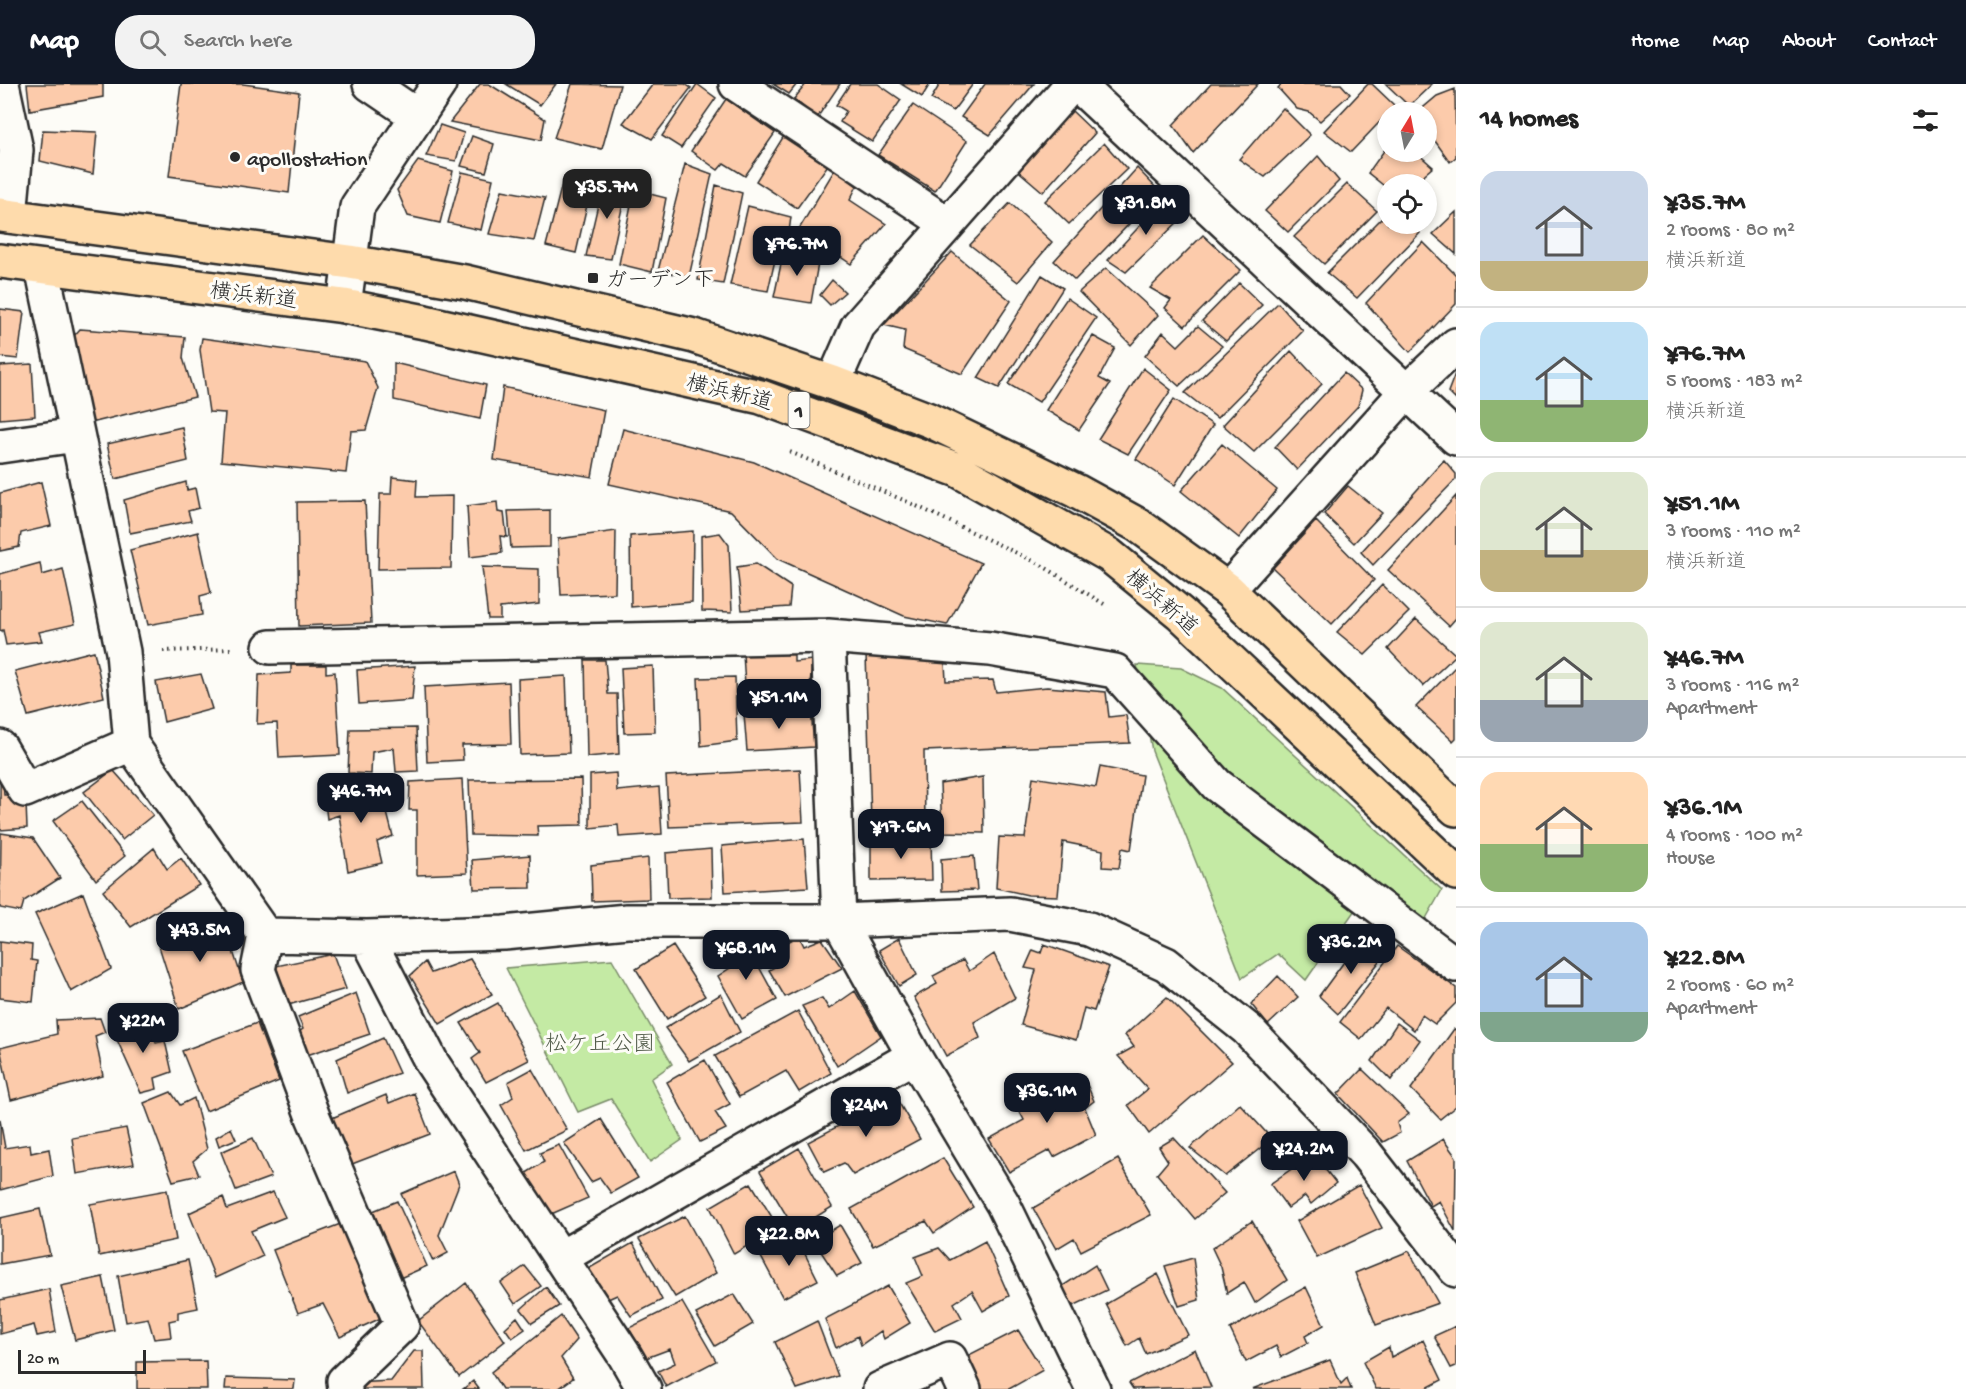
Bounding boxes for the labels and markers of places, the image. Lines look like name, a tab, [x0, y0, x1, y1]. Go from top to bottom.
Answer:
place label: apollostation	[247, 148, 368, 174]
marker: apollostation	[228, 150, 242, 164]
pin: ¥35.7M	[558, 169, 656, 220]
pin: ¥31.8M	[1097, 185, 1195, 236]
pin: ¥76.7M	[748, 226, 846, 277]
place label: ガーデン下	[605, 269, 715, 295]
marker: ガーデン下	[586, 271, 600, 285]
pin: ¥51.1M	[730, 679, 828, 730]
pin: ¥46.7M	[312, 773, 410, 824]
pin: ¥17.6M	[852, 809, 950, 860]
pin: ¥43.5M	[151, 912, 249, 963]
pin: ¥36.2M	[1302, 924, 1400, 975]
pin: ¥68.1M	[697, 930, 795, 981]
pin: ¥22M	[107, 1003, 179, 1054]
pin: ¥36.1M	[998, 1073, 1096, 1124]
pin: ¥24M	[830, 1087, 902, 1138]
pin: ¥24.2M	[1255, 1131, 1353, 1182]
pin: ¥22.8M	[740, 1216, 838, 1267]

